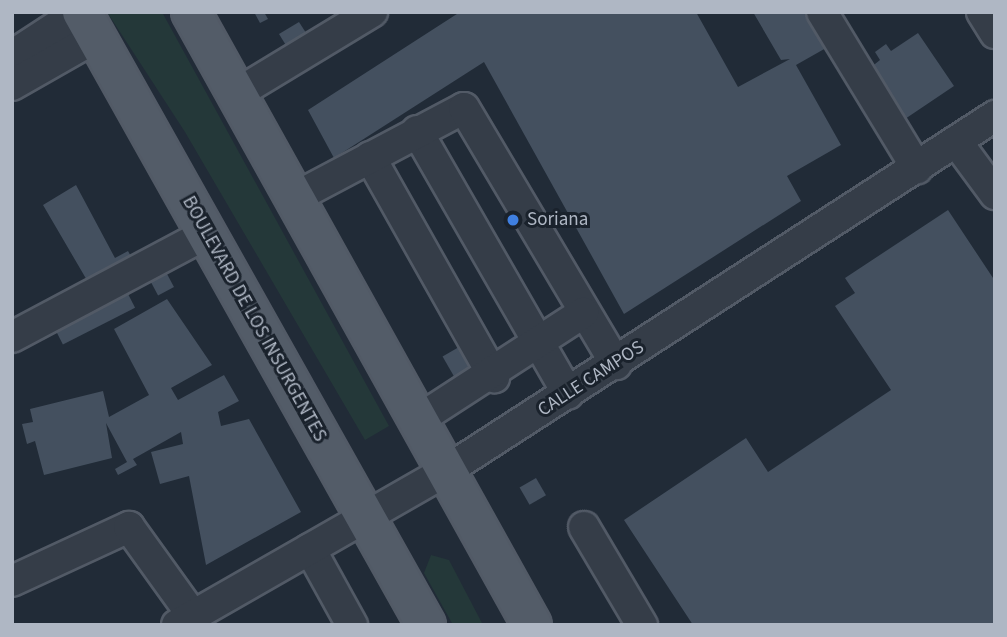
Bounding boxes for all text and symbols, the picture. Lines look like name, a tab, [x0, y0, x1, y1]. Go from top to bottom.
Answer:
street label: BOULEVARD DE LOS INSURGENTES	[177, 192, 331, 446]
place label: Soriana	[527, 209, 588, 231]
marker: Soriana	[505, 212, 521, 228]
street label: CALLE CAMPOS	[534, 336, 648, 422]

